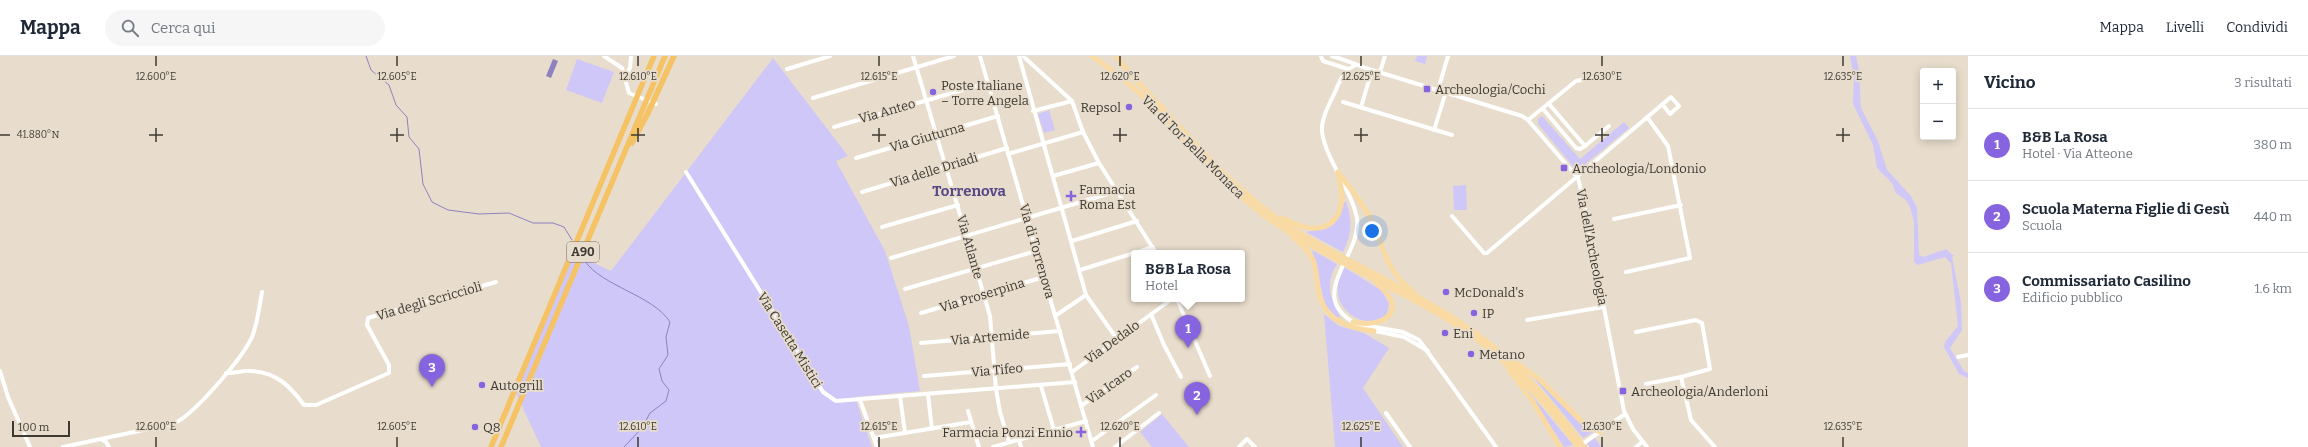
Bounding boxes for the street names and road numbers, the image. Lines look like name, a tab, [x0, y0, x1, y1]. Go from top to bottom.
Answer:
street label: Via di Tor Bella Monaca	[1139, 93, 1247, 201]
street label: Via Anteo	[857, 96, 917, 126]
street label: Via Giuturna	[888, 119, 966, 155]
street label: Via delle Driadi	[888, 149, 980, 190]
street label: Via dell'Archeologia	[1573, 188, 1611, 306]
street label: Via di Torrenova	[1016, 202, 1058, 300]
street label: Via Atlante	[954, 213, 986, 281]
road number: A90	[567, 242, 599, 262]
street label: Via Proserpina	[938, 275, 1026, 315]
street label: Via degli Scriccioli	[374, 279, 484, 323]
street label: Via Casetta Mistici	[754, 289, 826, 391]
street label: Via Dedalo	[1082, 317, 1142, 367]
street label: Via Artemide	[950, 326, 1030, 348]
street label: Via Tifeo	[970, 360, 1024, 380]
street label: Via Icaro	[1083, 365, 1135, 407]

